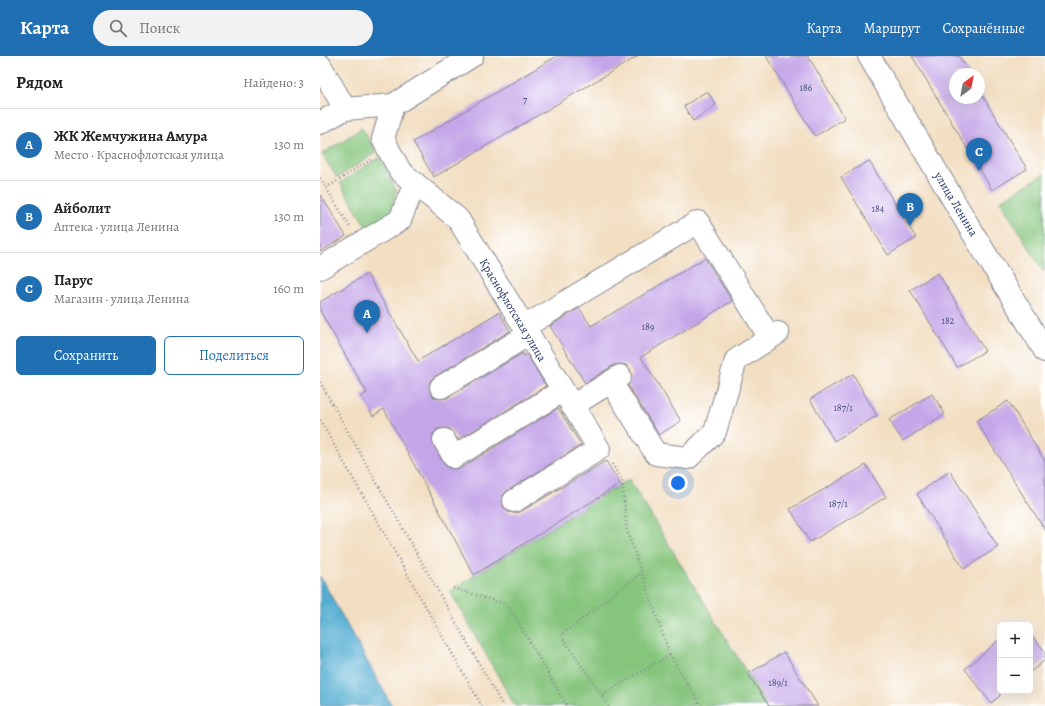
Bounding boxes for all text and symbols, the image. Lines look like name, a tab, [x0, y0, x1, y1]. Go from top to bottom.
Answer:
search box	[93, 10, 373, 46]
text: Карта	[20, 15, 69, 41]
icon: search	[107, 17, 129, 39]
text: Поиск	[139, 18, 180, 38]
text: Карта	[807, 19, 842, 38]
text: Маршрут	[864, 19, 920, 38]
text: Сохранённые	[942, 19, 1025, 38]
north arrow	[949, 68, 985, 104]
text: Рядом	[16, 71, 63, 94]
text: Найдено: 3	[243, 74, 304, 91]
house number: 186	[800, 81, 813, 94]
house number: 7	[523, 93, 528, 106]
text: ЖК Жемчужина Амура	[54, 126, 208, 146]
text: A	[25, 136, 33, 153]
text: 130 m	[274, 136, 304, 153]
pin: C	[966, 138, 992, 171]
text: Место · Краснофлотская улица	[54, 146, 224, 163]
street label: улица Ленина	[930, 168, 982, 240]
pin: B	[897, 193, 923, 226]
text: Айболит	[54, 198, 111, 218]
house number: 184	[872, 202, 885, 215]
text: B	[25, 208, 33, 225]
text: 130 m	[274, 208, 304, 225]
text: Аптека · улица Ленина	[54, 218, 179, 235]
street label: Краснофлотская улица	[476, 255, 550, 365]
text: Парус	[54, 270, 93, 290]
text: C	[25, 280, 33, 297]
text: 160 m	[273, 280, 304, 297]
text: Магазин · улица Ленина	[54, 290, 189, 307]
pin: A	[354, 300, 380, 333]
house number: 182	[941, 314, 955, 327]
house number: 189	[642, 320, 655, 333]
button: Сохранить	[16, 336, 156, 375]
button: Поделиться	[164, 336, 304, 375]
house number: 187/1	[833, 401, 853, 414]
your location	[668, 473, 688, 493]
house number: 187/1	[828, 497, 848, 510]
map controls	[997, 622, 1033, 694]
button: +	[997, 622, 1033, 658]
button: −	[997, 658, 1033, 694]
house number: 189/1	[768, 676, 788, 689]

